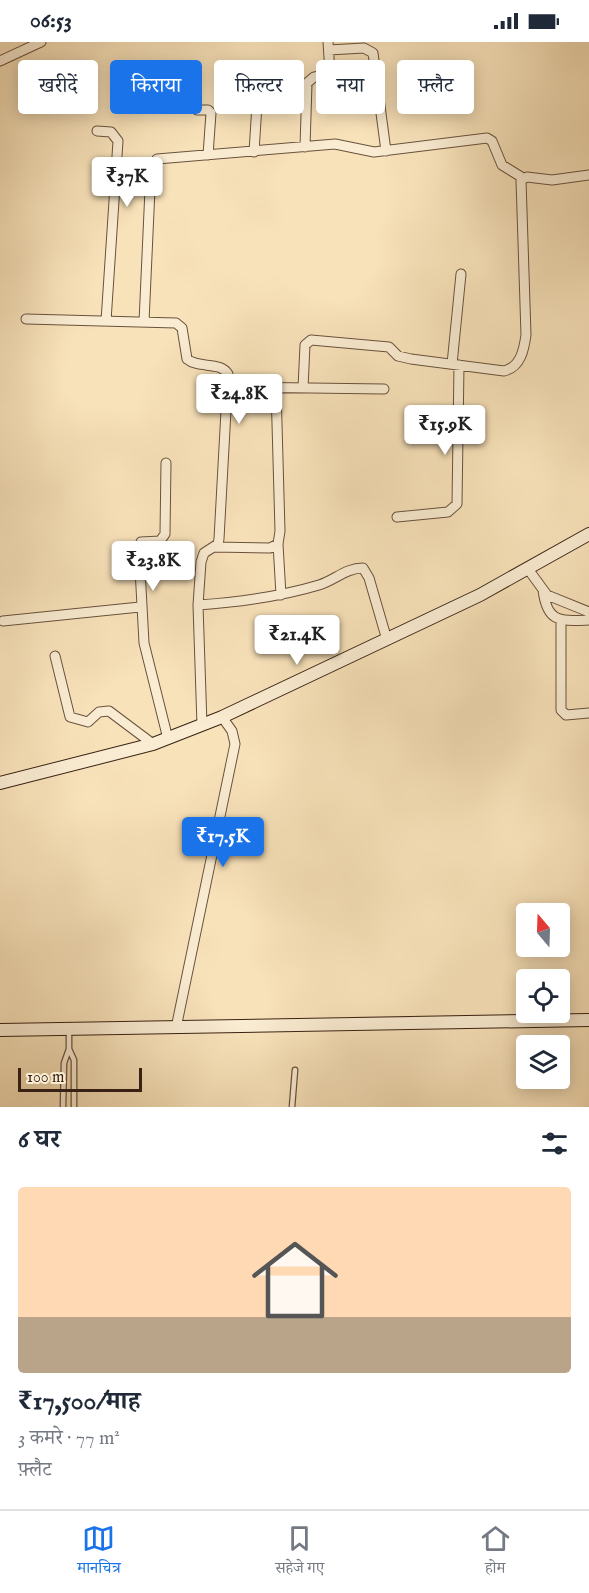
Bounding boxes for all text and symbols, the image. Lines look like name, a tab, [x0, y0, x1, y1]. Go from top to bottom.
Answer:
text: 06:53	[30, 7, 72, 35]
chip: खरीदें	[18, 60, 98, 114]
chip: किराया	[110, 60, 202, 114]
chip: फ़िल्टर	[214, 60, 304, 114]
chip: नया	[316, 60, 385, 114]
chip: फ़्लैट	[397, 60, 474, 114]
pin: ₹37K	[91, 157, 163, 208]
text: ₹37K	[106, 164, 148, 189]
pin: ₹24.8K	[190, 374, 288, 425]
text: ₹24.8K	[210, 381, 268, 406]
pin: ₹15.9K	[396, 405, 494, 456]
text: ₹15.9K	[418, 412, 472, 437]
pin: ₹23.8K	[104, 541, 202, 592]
text: ₹23.8K	[126, 548, 180, 573]
pin: ₹21.4K	[248, 615, 346, 666]
text: ₹21.4K	[269, 622, 325, 647]
pin: ₹17.5K	[174, 817, 272, 868]
text: ₹17.5K	[196, 824, 250, 849]
north arrow	[516, 903, 570, 957]
map controls	[516, 903, 570, 1089]
button: locate	[516, 969, 570, 1023]
button: layers	[516, 1035, 570, 1089]
scale bar	[18, 1065, 142, 1092]
text: 100 m	[27, 1068, 64, 1088]
text: 6 घर	[18, 1123, 60, 1156]
icon: filters	[538, 1127, 571, 1160]
icon: home	[241, 1226, 349, 1334]
text: ₹17,500/माह	[18, 1385, 140, 1418]
text: 3 कमरे · 77 m²	[18, 1426, 120, 1451]
text: फ़्लैट	[18, 1458, 51, 1483]
tab: मानचित्र	[77, 1522, 121, 1583]
tab: सहेजे गए	[275, 1522, 324, 1583]
tab: होम	[479, 1522, 512, 1583]

